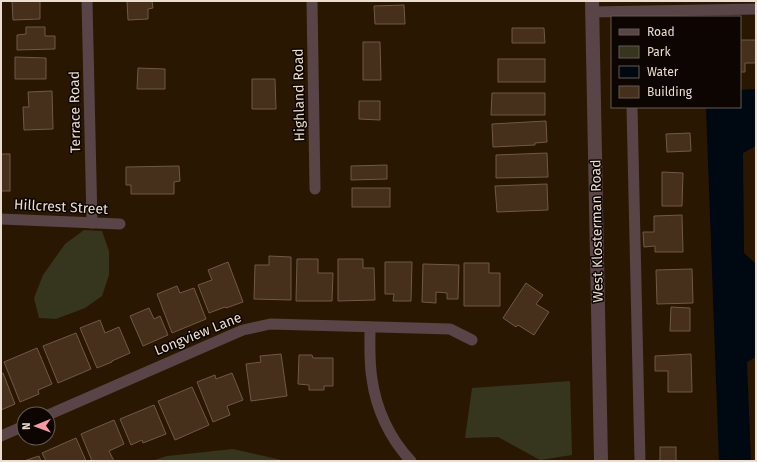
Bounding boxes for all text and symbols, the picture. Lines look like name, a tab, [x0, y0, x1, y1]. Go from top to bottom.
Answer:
legend	[611, 16, 741, 108]
text: Road	[647, 25, 675, 39]
text: Park	[647, 45, 671, 59]
street label: Highland Road	[290, 48, 308, 142]
text: Water	[647, 65, 679, 79]
street label: Terrace Road	[66, 71, 84, 153]
text: Building	[647, 85, 693, 99]
street label: West Klosterman Road	[587, 159, 607, 303]
street label: Hillcrest Street	[14, 196, 109, 218]
street label: Longview Lane	[152, 309, 244, 359]
north arrow	[16, 406, 56, 446]
text: N	[20, 422, 33, 430]

